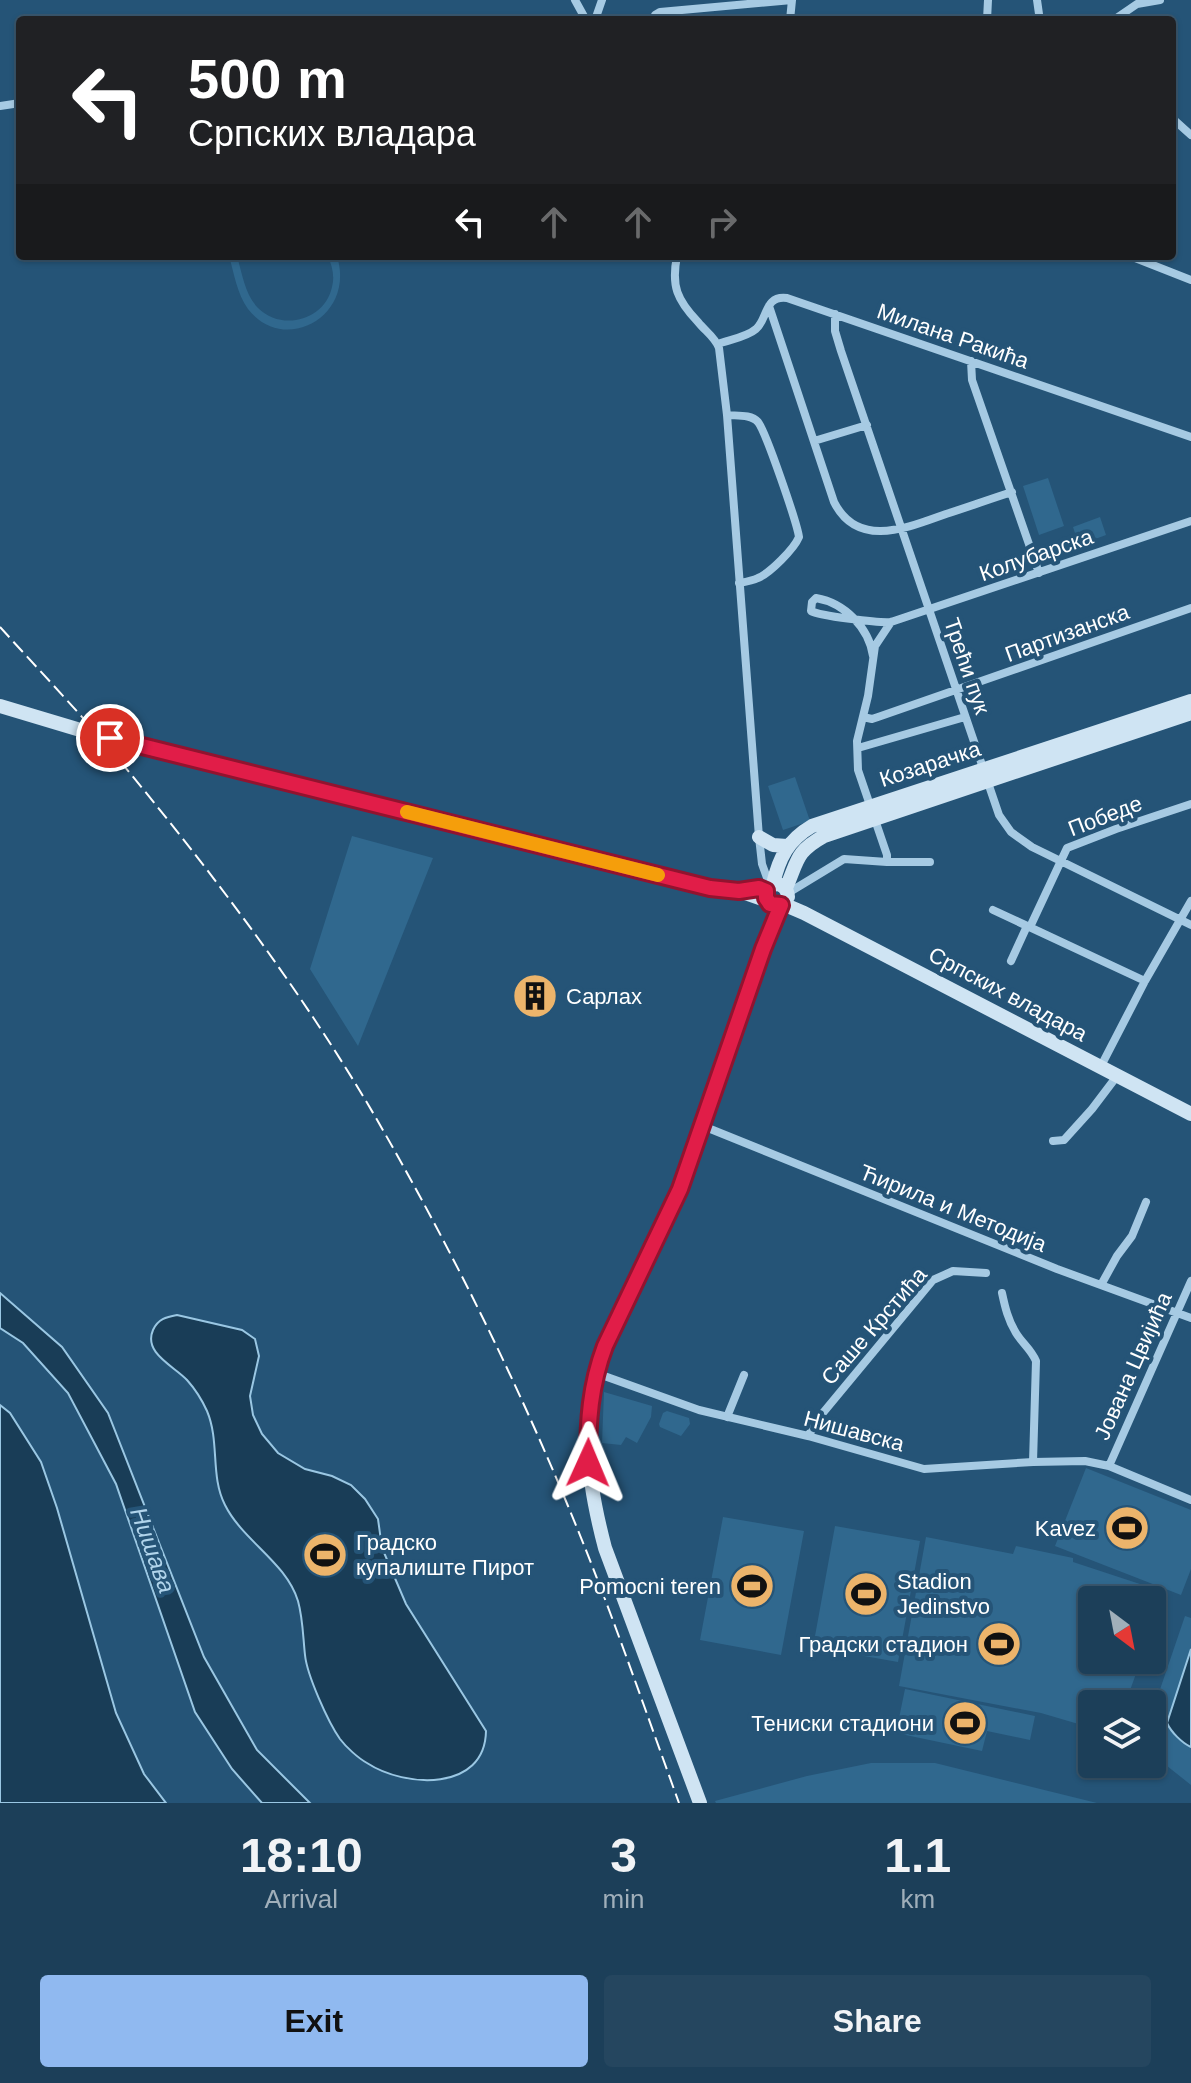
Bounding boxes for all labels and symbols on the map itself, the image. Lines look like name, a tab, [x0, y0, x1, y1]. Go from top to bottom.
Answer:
street label: Милана Ракића	[874, 298, 1033, 374]
street label: Колубарска	[976, 524, 1097, 586]
street label: Партизанска	[1002, 599, 1133, 667]
street label: Трећи пук	[939, 615, 995, 718]
pin	[76, 704, 144, 772]
street label: Козарачка	[876, 736, 984, 792]
street label: Победе	[1064, 790, 1146, 842]
street label: Српских владара	[924, 942, 1092, 1047]
building icon: Сарлах	[511, 972, 559, 1020]
place label: Сарлах	[566, 984, 642, 1009]
street label: Ћирила и Методија	[856, 1159, 1051, 1257]
street label: Саше Крстића	[816, 1262, 932, 1390]
street label: Јована Цвијића	[1089, 1287, 1177, 1444]
street label: Нишавска	[801, 1406, 908, 1457]
position arrow	[546, 1421, 630, 1505]
water label: Нишава	[125, 1503, 181, 1597]
sports icon: Kavez	[1103, 1504, 1151, 1552]
place label: Kavez	[1035, 1516, 1096, 1541]
place label: Градско купалиште Пирот	[356, 1530, 534, 1580]
sports icon: Градско купалиште Пирот	[301, 1531, 349, 1579]
sports icon: Pomocni teren	[728, 1562, 776, 1610]
place label: Stadion Jedinstvo	[897, 1569, 990, 1619]
sports icon: Stadion Jedinstvo	[842, 1570, 890, 1618]
place label: Pomocni teren	[579, 1574, 721, 1599]
north arrow	[1078, 1586, 1166, 1674]
sports icon: Градски стадион	[975, 1620, 1023, 1668]
place label: Градски стадион	[798, 1632, 968, 1657]
sports icon: Тениски стадиони	[941, 1699, 989, 1747]
place label: Тениски стадиони	[751, 1711, 934, 1736]

